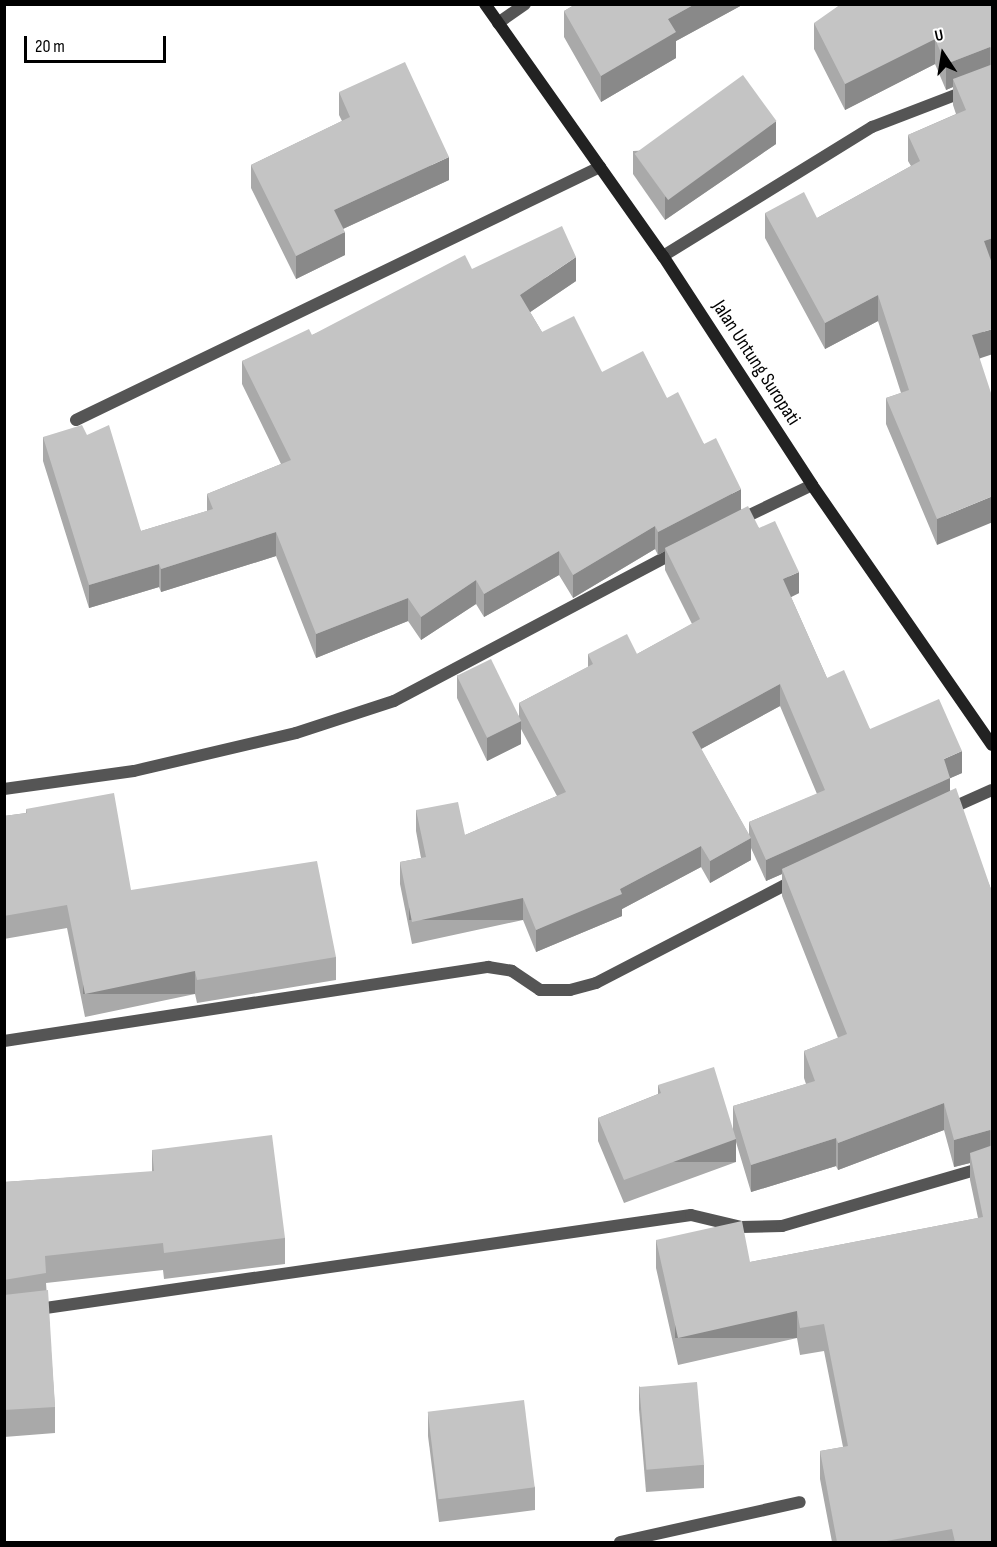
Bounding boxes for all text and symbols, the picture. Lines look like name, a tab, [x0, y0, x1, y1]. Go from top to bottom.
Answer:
scale bar	[27, 24, 170, 62]
north arrow	[913, 24, 973, 84]
text: U	[933, 26, 945, 46]
text: 20 m	[35, 36, 65, 57]
street label: Jalan Untung Suropati	[707, 296, 805, 430]

